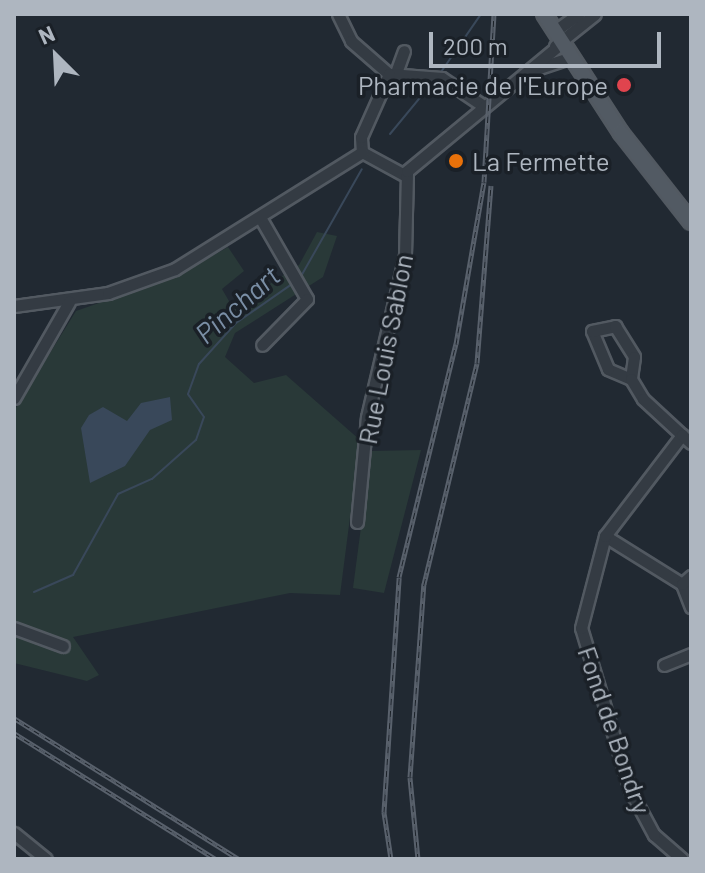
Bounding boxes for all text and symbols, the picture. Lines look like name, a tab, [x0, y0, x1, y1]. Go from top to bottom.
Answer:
north arrow	[16, 16, 96, 96]
scale bar	[433, 16, 665, 66]
text: N	[34, 19, 58, 49]
text: 200 m	[443, 31, 508, 60]
place label: Pharmacie de l'Europe	[358, 69, 608, 101]
marker: Pharmacie de l'Europe	[615, 76, 633, 94]
place label: La Fermette	[472, 145, 610, 177]
marker: La Fermette	[447, 152, 465, 170]
street label: Rue Louis Sablon	[351, 251, 419, 447]
water label: Pinchart	[188, 258, 286, 350]
street label: Fond de Bondry	[572, 642, 658, 818]

